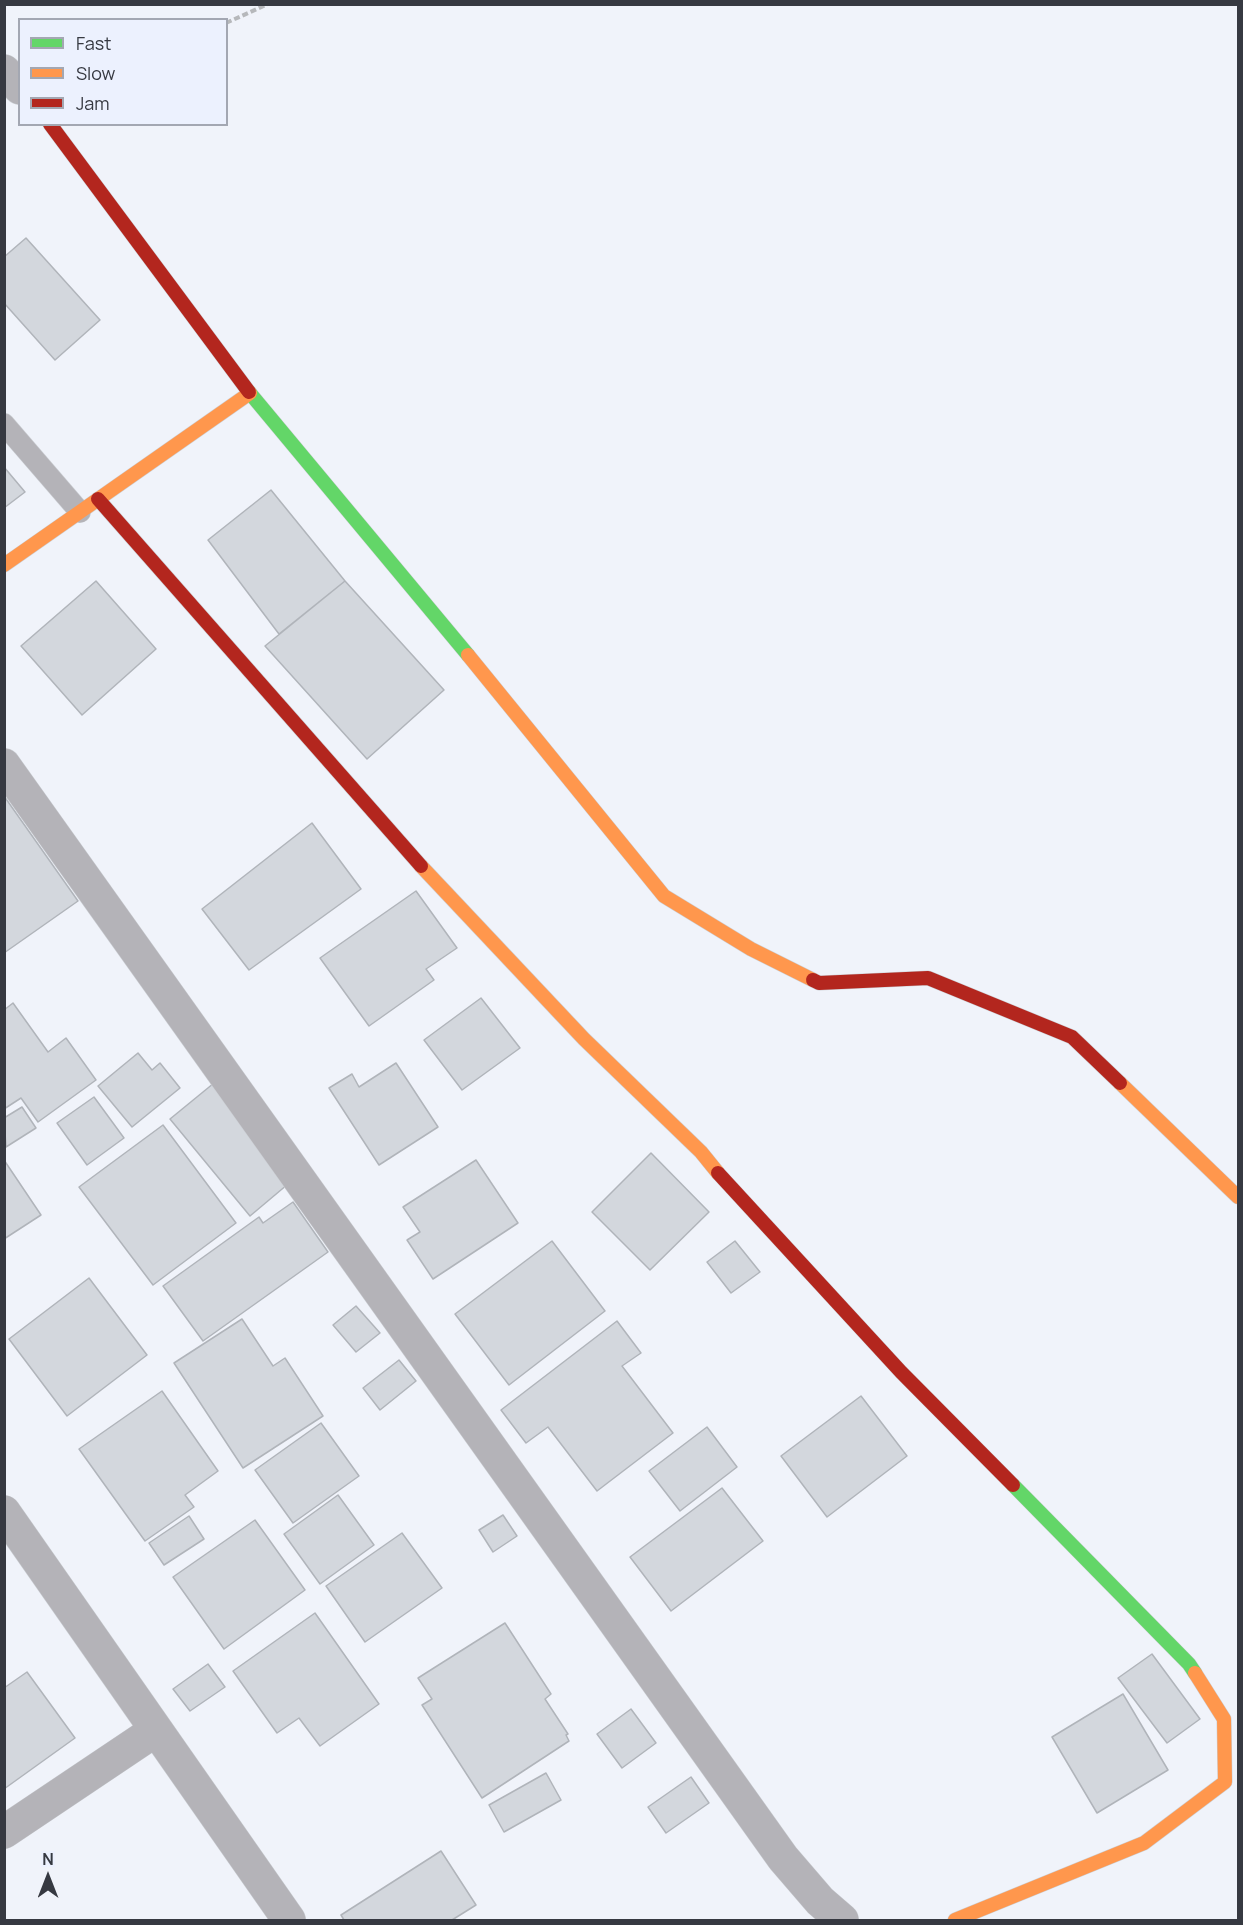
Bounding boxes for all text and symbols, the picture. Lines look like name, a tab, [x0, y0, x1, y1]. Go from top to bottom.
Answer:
legend	[18, 18, 228, 126]
text: Fast	[76, 31, 111, 55]
text: Slow	[76, 61, 115, 85]
text: Jam	[76, 91, 110, 115]
north arrow	[18, 1847, 78, 1907]
text: N	[42, 1848, 54, 1870]

